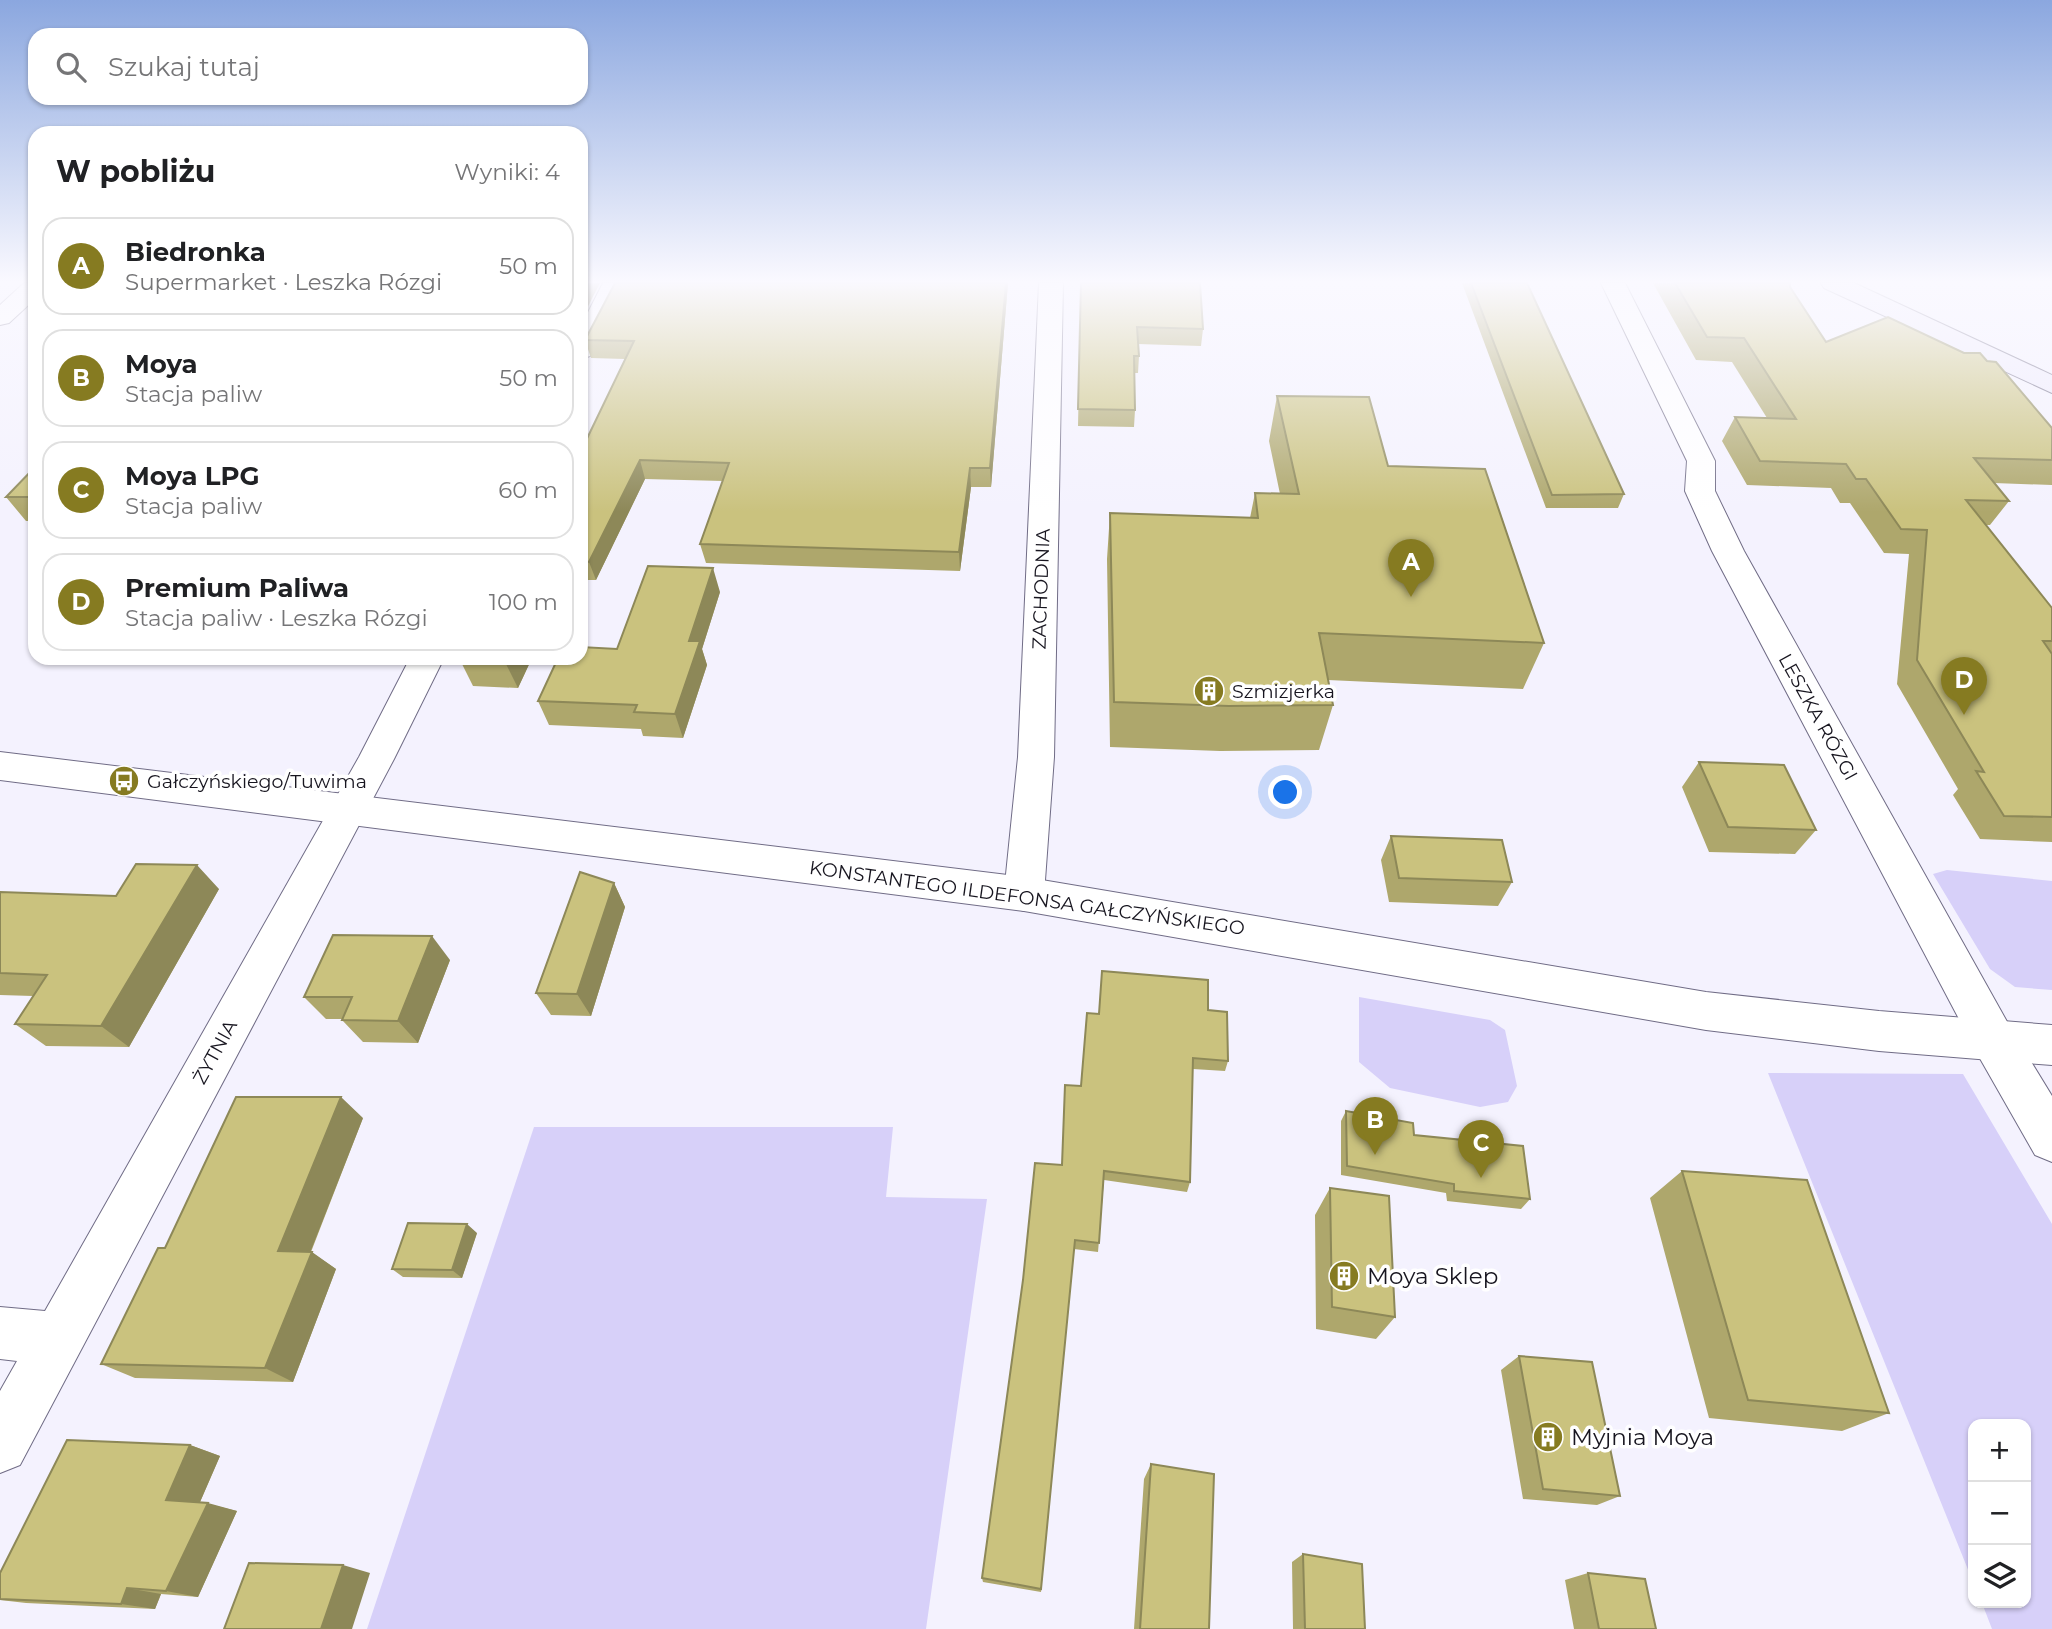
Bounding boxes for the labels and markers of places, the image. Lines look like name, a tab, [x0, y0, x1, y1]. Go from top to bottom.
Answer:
pin: A	[1388, 539, 1434, 597]
pin: D	[1941, 657, 1987, 715]
building icon: Szmizjerka	[1192, 674, 1226, 708]
place label: Szmizjerka	[1232, 680, 1335, 703]
bus stop icon: Gałczyńskiego/Tuwima	[107, 764, 141, 798]
place label: Gałczyńskiego/Tuwima	[147, 770, 367, 793]
pin: B	[1352, 1097, 1398, 1155]
pin: C	[1458, 1120, 1504, 1178]
building icon: Moya Sklep	[1327, 1259, 1361, 1293]
place label: Moya Sklep	[1367, 1262, 1498, 1290]
building icon: Myjnia Moya	[1531, 1420, 1565, 1454]
place label: Myjnia Moya	[1571, 1423, 1714, 1451]

